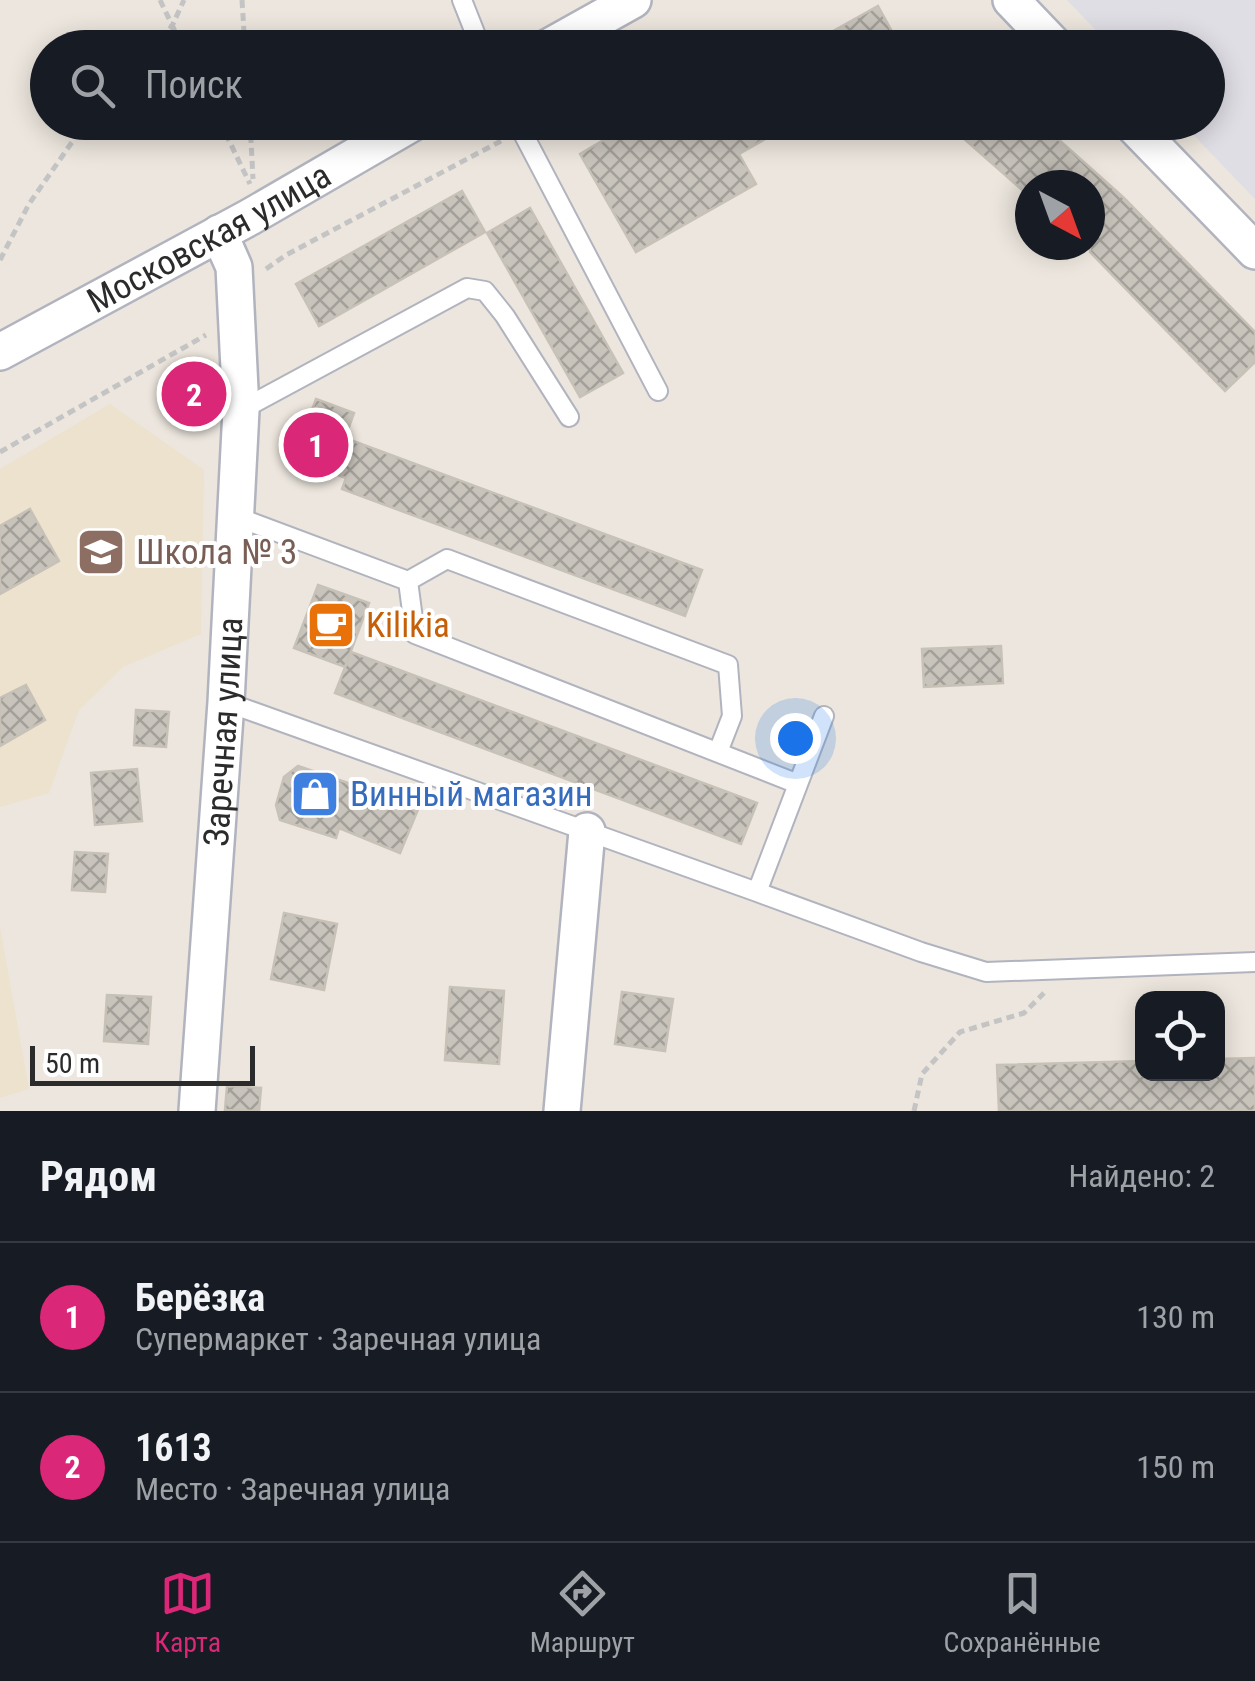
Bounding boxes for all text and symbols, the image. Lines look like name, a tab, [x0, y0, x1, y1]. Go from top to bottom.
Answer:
search box	[30, 30, 1225, 140]
icon: search	[65, 58, 120, 113]
text: Поиск	[145, 63, 243, 107]
street label: Московская улица	[81, 155, 338, 322]
north arrow	[1015, 170, 1105, 260]
pin: 2	[162, 356, 226, 432]
pin: 1	[284, 408, 348, 482]
school or university icon: Школа № 3	[75, 526, 127, 578]
place label: Школа № 3	[136, 532, 297, 573]
cafe icon: Kilikia	[305, 599, 357, 651]
place label: Kilikia	[366, 605, 450, 646]
street label: Заречная улица	[196, 616, 251, 848]
your location	[770, 713, 821, 764]
shop icon: Винный магазин	[289, 768, 341, 820]
place label: Винный магазин	[350, 774, 593, 815]
map controls	[1135, 991, 1225, 1081]
button: locate	[1135, 991, 1225, 1081]
scale bar	[30, 1041, 255, 1086]
text: 50 m	[45, 1047, 100, 1080]
text: Рядом	[40, 1152, 157, 1201]
text: Найдено: 2	[1068, 1157, 1215, 1195]
text: Берёзка	[135, 1276, 265, 1320]
text: 1	[64, 1298, 81, 1336]
text: 130 m	[1136, 1298, 1215, 1336]
text: Супермаркет · Заречная улица	[135, 1320, 541, 1358]
text: 1613	[135, 1426, 212, 1470]
text: 2	[64, 1448, 81, 1486]
text: 150 m	[1136, 1448, 1215, 1486]
text: Место · Заречная улица	[135, 1470, 450, 1508]
tab: Карта	[154, 1566, 221, 1659]
tab: Маршрут	[530, 1566, 635, 1659]
tab: Сохранённые	[944, 1566, 1101, 1659]

